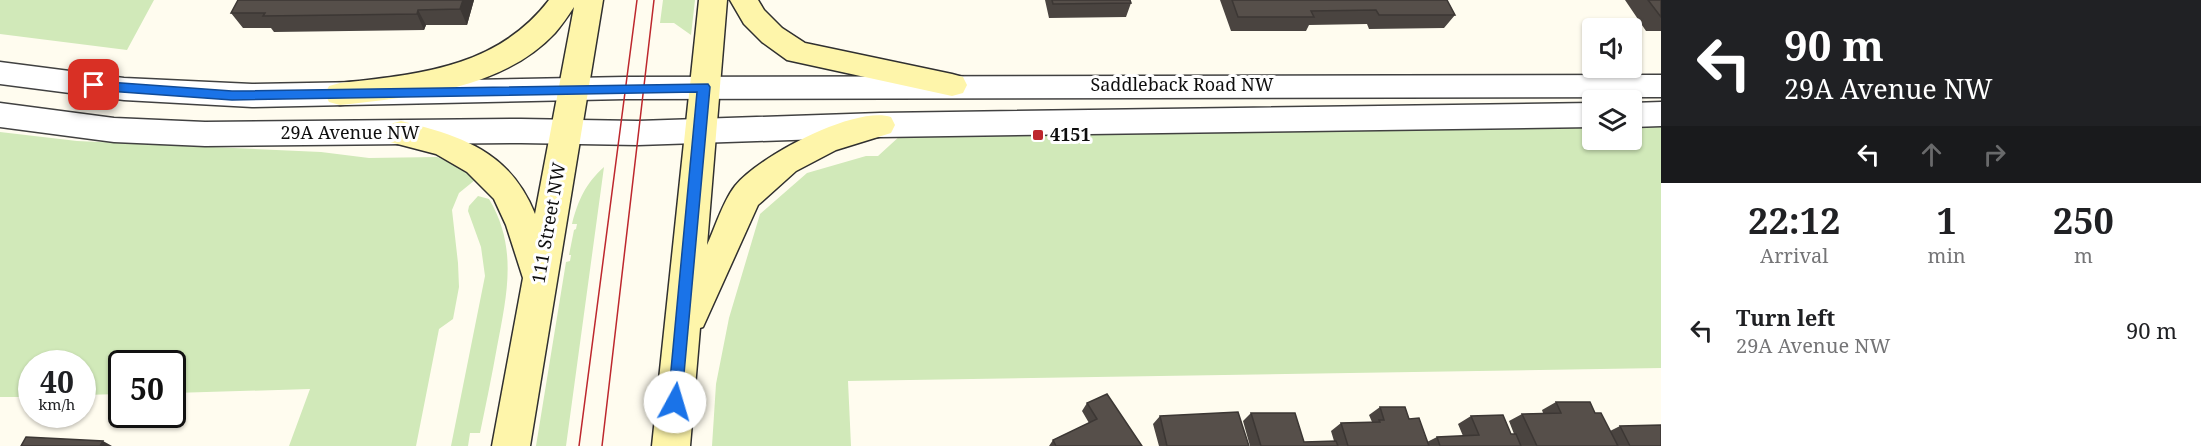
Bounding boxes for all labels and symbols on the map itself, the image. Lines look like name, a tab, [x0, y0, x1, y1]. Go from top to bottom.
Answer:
pin	[68, 59, 119, 110]
street label: Saddleback Road NW	[1090, 72, 1274, 96]
street label: 29A Avenue NW	[280, 120, 420, 144]
place label: 4151	[1050, 122, 1091, 146]
marker: 4151	[1031, 128, 1045, 142]
street label: 111 Street NW	[526, 160, 570, 285]
speed limit sign: 50	[108, 350, 186, 428]
position arrow	[643, 370, 707, 434]

